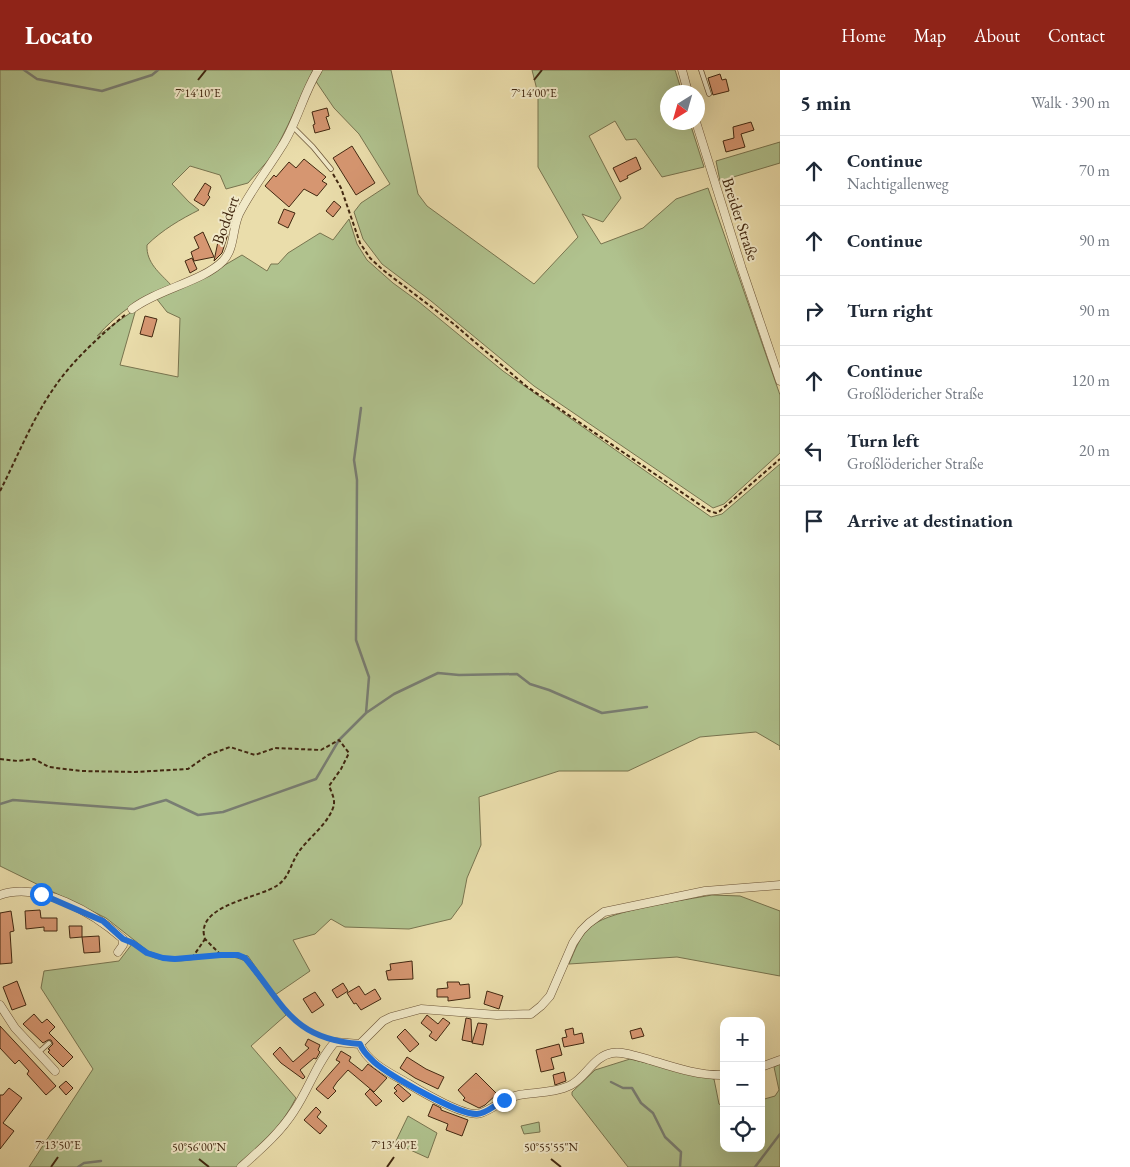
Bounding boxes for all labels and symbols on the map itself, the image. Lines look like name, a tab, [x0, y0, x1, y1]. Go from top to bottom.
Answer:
text: 7°14'10"E	[175, 85, 221, 101]
text: 7°14'00"E	[511, 85, 557, 101]
north arrow	[660, 85, 705, 130]
street label: Breider Straße	[717, 175, 764, 263]
street label: Boddert	[207, 193, 244, 247]
route start	[30, 883, 53, 906]
route end	[493, 1089, 516, 1112]
text: 7°13'50"E	[35, 1137, 81, 1153]
text: 7°13'40"E	[371, 1137, 417, 1153]
text: 50°56'00"N	[172, 1139, 226, 1155]
text: 50°55'55"N	[524, 1139, 578, 1155]

